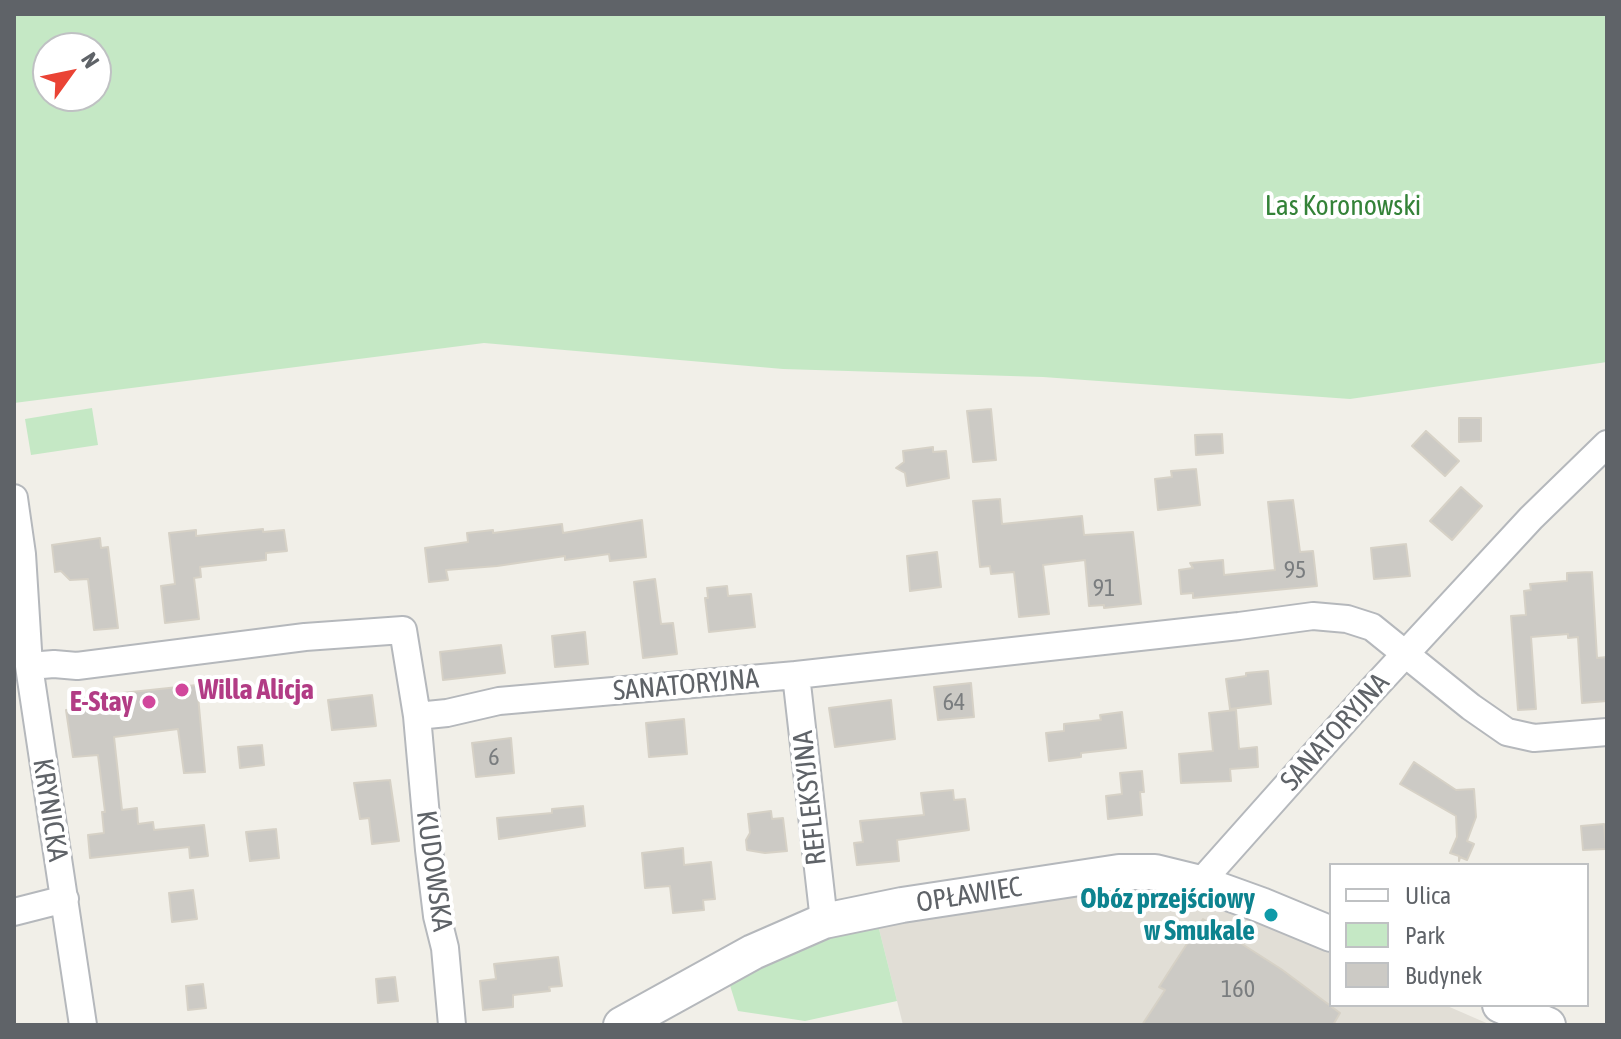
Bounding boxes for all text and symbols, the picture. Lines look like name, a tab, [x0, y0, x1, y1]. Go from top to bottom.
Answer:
north arrow	[32, 32, 112, 112]
text: N	[76, 47, 105, 73]
park label: Las Koronowski	[1265, 189, 1421, 223]
house number: 95	[1284, 556, 1306, 584]
house number: 91	[1093, 574, 1115, 602]
street label: SANATORYJNA	[612, 662, 760, 708]
street label: SANATORYJNA	[1274, 666, 1396, 798]
place label: Willa Alicja	[198, 673, 314, 707]
marker: Willa Alicja	[173, 681, 191, 699]
place label: E-Stay	[70, 685, 133, 719]
house number: 64	[943, 688, 965, 716]
marker: E-Stay	[140, 693, 158, 711]
street label: REFLEKSYJNA	[786, 729, 834, 867]
house number: 6	[488, 743, 500, 771]
street label: KRYNICKA	[25, 756, 75, 864]
street label: KUDOWSKA	[409, 809, 459, 933]
legend	[1329, 863, 1589, 1007]
street label: OPŁAWIEC	[914, 870, 1024, 920]
place label: Obóz przejściowy w Smukale	[1080, 882, 1255, 948]
text: Ulica	[1405, 882, 1451, 909]
marker: Obóz przejściowy w Smukale	[1262, 906, 1280, 924]
text: Park	[1405, 922, 1445, 949]
text: Budynek	[1405, 962, 1482, 989]
house number: 160	[1221, 975, 1255, 1003]

